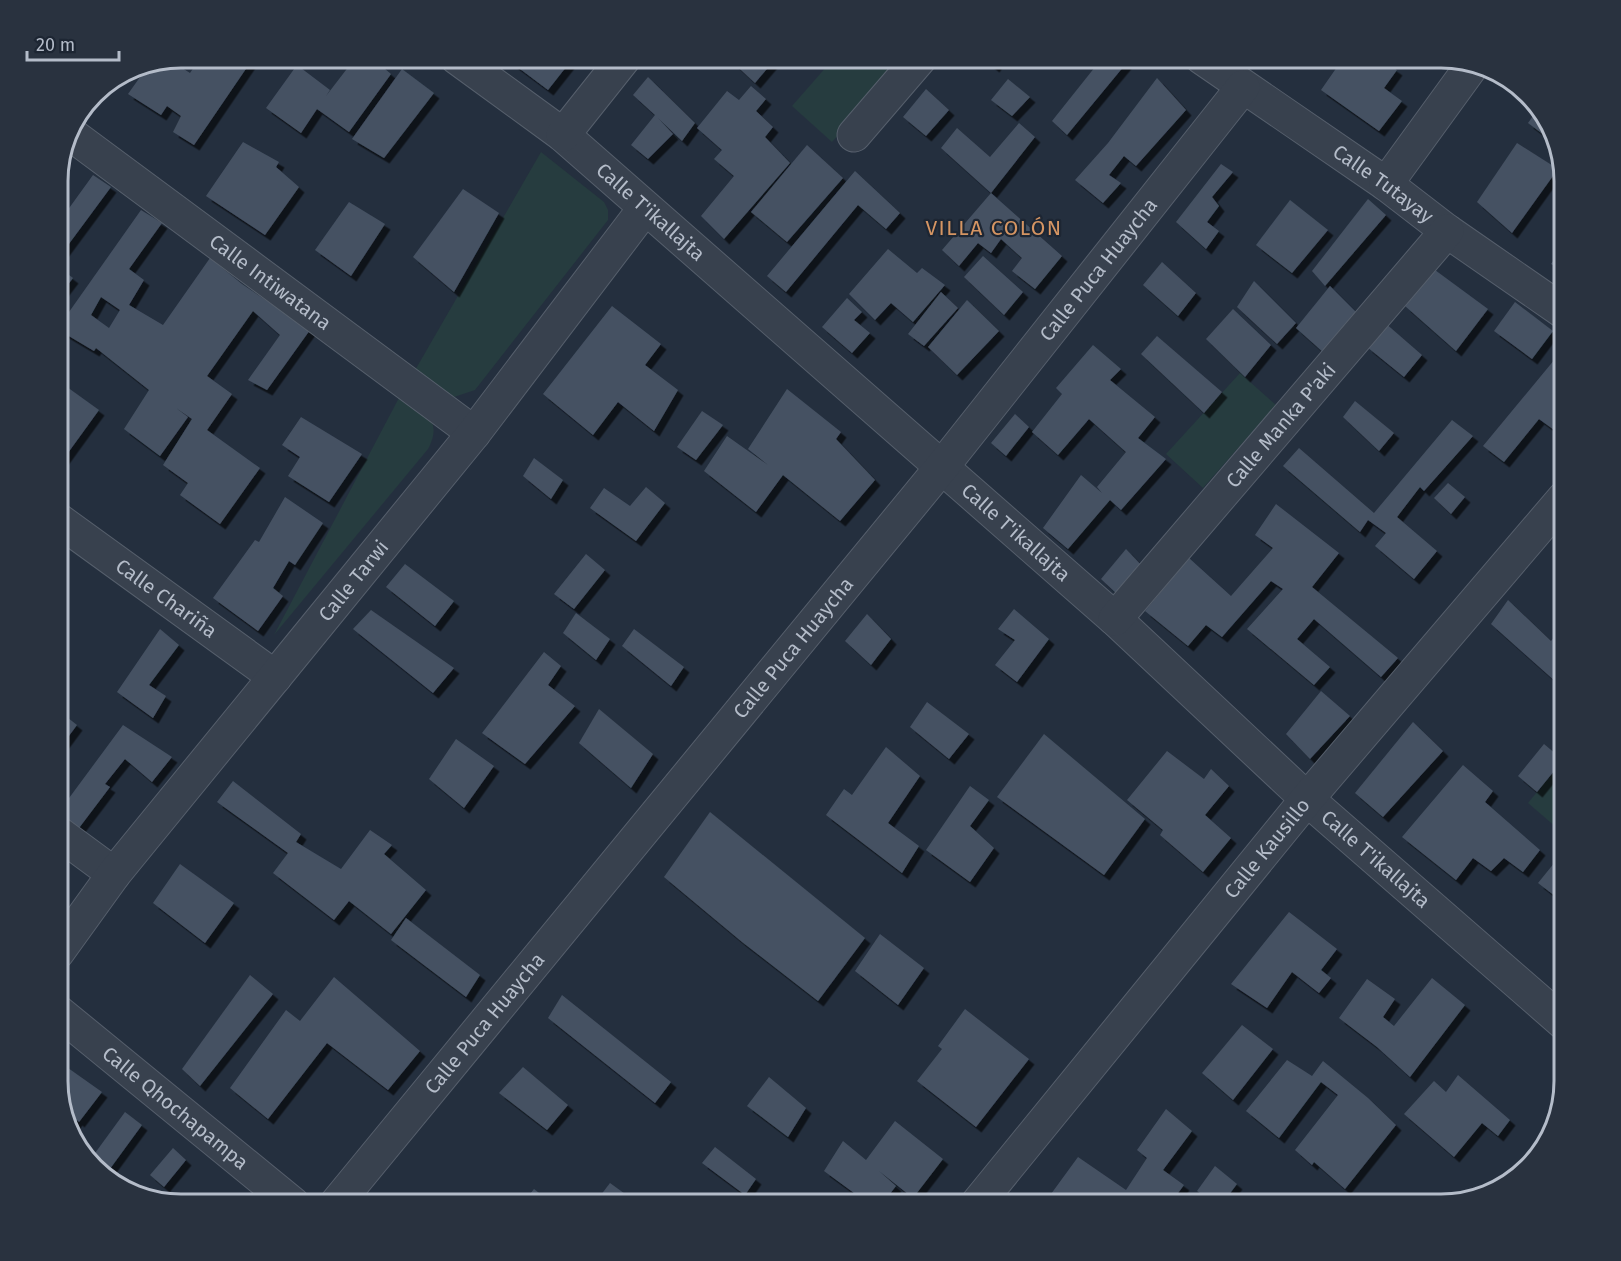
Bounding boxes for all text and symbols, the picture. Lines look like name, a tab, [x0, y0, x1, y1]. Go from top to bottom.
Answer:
scale bar	[27, 24, 118, 62]
text: 20 m	[36, 34, 75, 56]
street label: Calle Tutayay	[1328, 139, 1438, 228]
street label: Calle T'ikallajta	[591, 158, 710, 266]
street label: Calle Puca Huaycha	[1034, 193, 1162, 346]
district label: VILLA COLÓN	[925, 215, 1063, 241]
street label: Calle Intiwatana	[205, 229, 336, 335]
street label: Calle Manka P'aki	[1221, 358, 1341, 492]
street label: Calle T'ikallajta	[957, 478, 1075, 586]
street label: Calle Tarwi	[313, 535, 394, 626]
street label: Calle Chariña	[111, 554, 222, 643]
street label: Calle Puca Huaycha	[728, 572, 858, 723]
street label: Calle Kausillo	[1219, 793, 1315, 903]
street label: Calle T'ikallajta	[1316, 805, 1435, 913]
street label: Calle Puca Huaycha	[420, 948, 550, 1099]
street label: Calle Qhochapampa	[98, 1041, 253, 1175]

